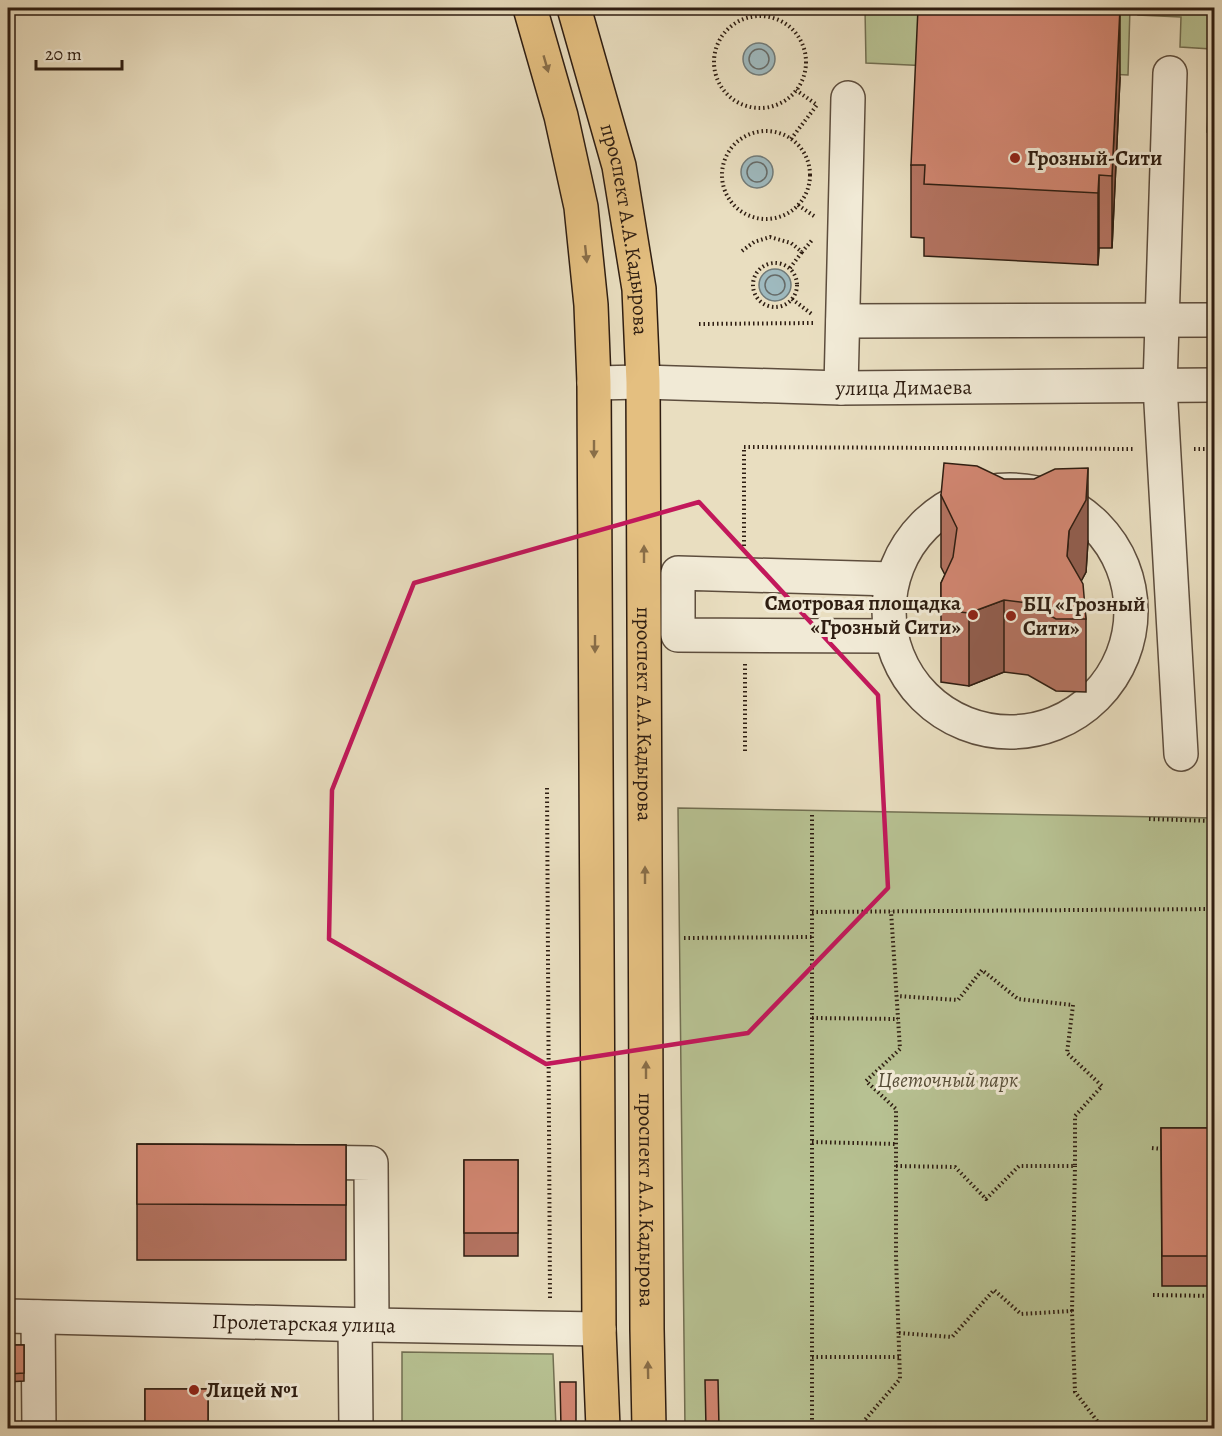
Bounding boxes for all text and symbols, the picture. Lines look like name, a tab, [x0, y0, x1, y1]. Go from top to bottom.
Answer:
scale bar	[36, 33, 122, 71]
text: 20 m	[45, 42, 82, 66]
one-way arrow	[542, 55, 551, 73]
street label: проспект А.А.Кадырова	[594, 120, 655, 336]
place label: Грозный-Сити	[1027, 144, 1162, 172]
marker: Грозный-Сити	[1008, 151, 1022, 165]
one-way arrow	[581, 245, 591, 264]
street label: улица Димаева	[834, 373, 973, 402]
one-way arrow	[589, 439, 599, 458]
one-way arrow	[639, 545, 649, 564]
place label: Смотровая площадка «Грозный Сити»	[765, 589, 961, 641]
place label: БЦ «Грозный Сити»	[1023, 590, 1146, 642]
street label: проспект А.А.Кадырова	[630, 607, 659, 822]
marker: Смотровая площадка «Грозный Сити»	[966, 608, 980, 622]
marker: БЦ «Грозный Сити»	[1004, 609, 1018, 623]
one-way arrow	[590, 634, 600, 653]
one-way arrow	[640, 866, 650, 885]
one-way arrow	[641, 1061, 651, 1080]
park label: Цветочный парк	[878, 1066, 1018, 1094]
street label: проспект А.А.Кадырова	[632, 1093, 661, 1308]
street label: Пролетарская улица	[212, 1307, 396, 1339]
one-way arrow	[643, 1361, 653, 1380]
place label: Лицей №1	[206, 1376, 299, 1404]
marker: Лицей №1	[187, 1383, 201, 1397]

